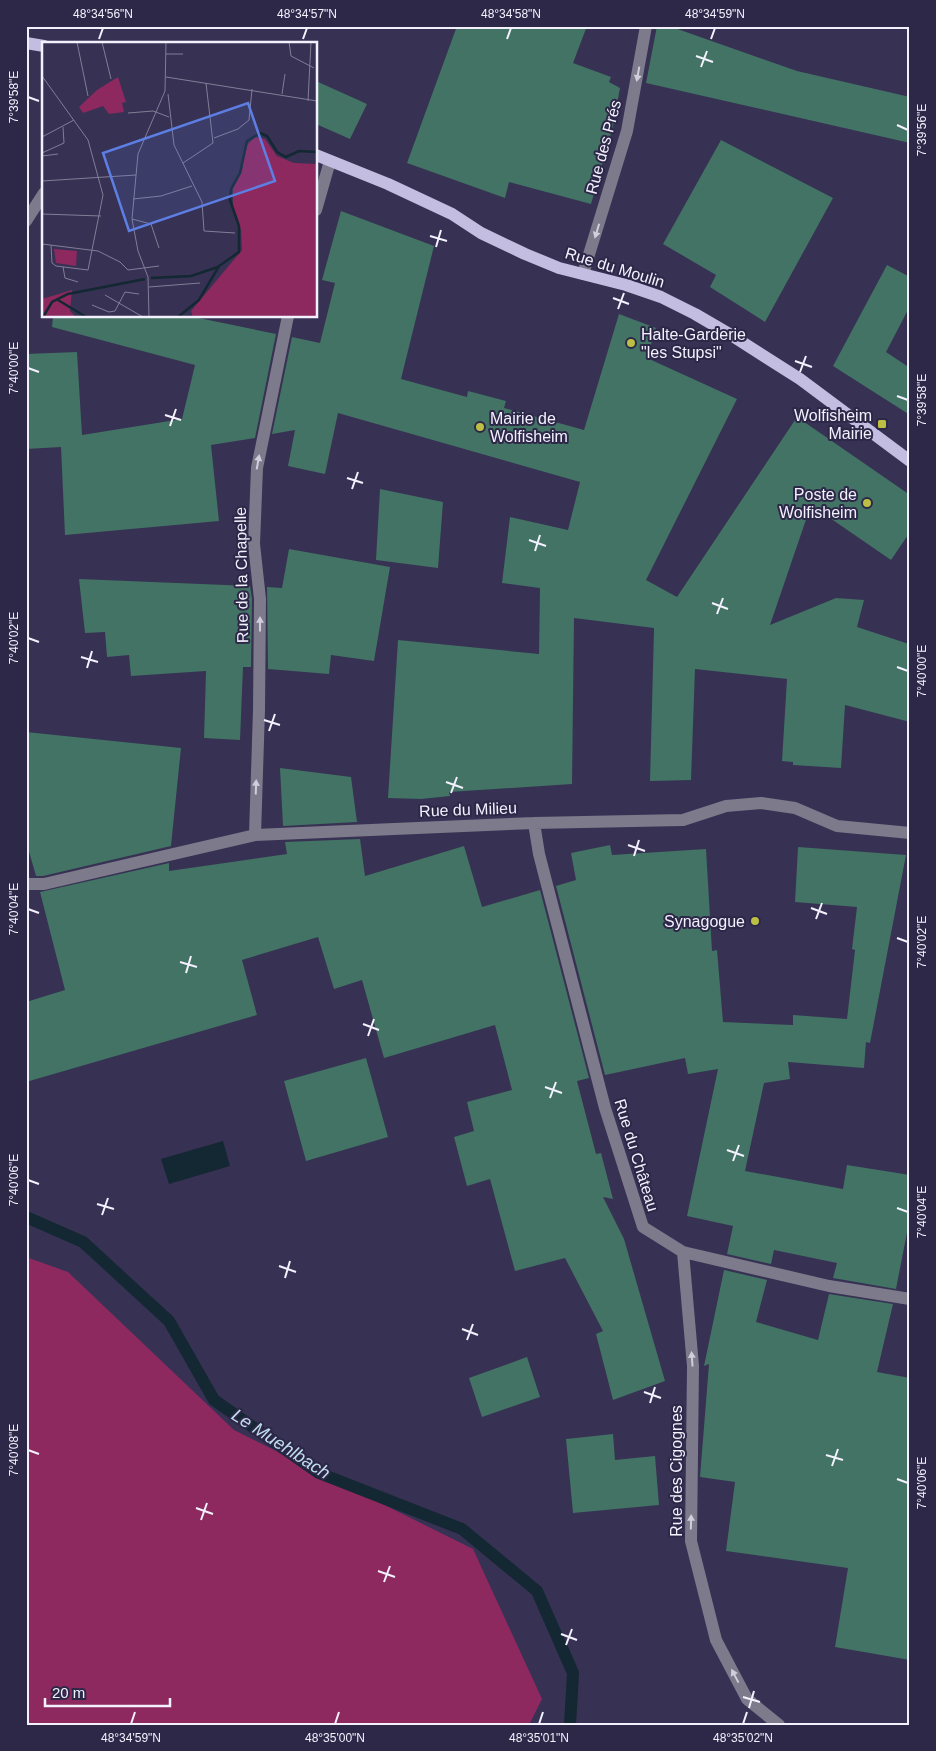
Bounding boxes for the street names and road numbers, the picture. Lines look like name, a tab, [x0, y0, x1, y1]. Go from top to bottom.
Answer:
street label: Rue des Prés	[583, 98, 624, 196]
street label: Rue du Moulin	[563, 244, 667, 291]
street label: Rue de la Chapelle	[232, 507, 251, 643]
street label: Rue du Milieu	[419, 799, 517, 820]
street label: Rue du Château	[611, 1097, 662, 1213]
street label: Rue des Cigognes	[668, 1405, 685, 1537]

